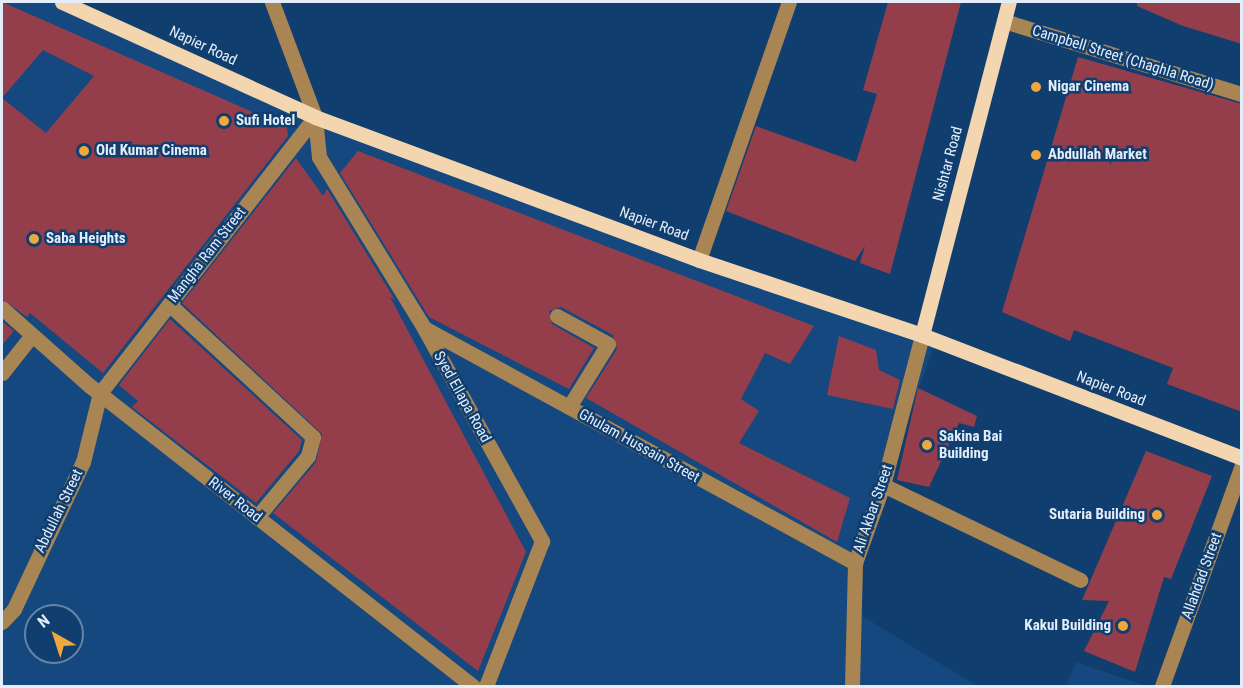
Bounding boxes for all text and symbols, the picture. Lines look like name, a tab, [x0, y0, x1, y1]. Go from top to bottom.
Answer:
street label: Campbell Street (Chaghla Road)	[1030, 22, 1216, 94]
street label: Napier Road	[166, 23, 240, 69]
place label: Nigar Cinema	[1048, 78, 1129, 96]
marker: Nigar Cinema	[1029, 80, 1043, 94]
place label: Sufi Hotel	[236, 112, 295, 130]
marker: Sufi Hotel	[217, 114, 231, 128]
street label: Nishtar Road	[929, 125, 967, 203]
place label: Old Kumar Cinema	[96, 142, 207, 160]
marker: Old Kumar Cinema	[77, 144, 91, 158]
place label: Abdullah Market	[1048, 146, 1147, 164]
marker: Abdullah Market	[1029, 148, 1043, 162]
street label: Napier Road	[617, 203, 691, 245]
street label: Mangha Ram Street	[164, 204, 250, 306]
place label: Saba Heights	[46, 230, 126, 248]
marker: Saba Heights	[27, 232, 41, 246]
street label: Syed Ellapa Road	[430, 348, 494, 446]
street label: Napier Road	[1074, 368, 1148, 410]
street label: Ghulam Hussain Street	[575, 405, 703, 487]
place label: Sakina Bai Building	[939, 427, 1002, 462]
marker: Sakina Bai Building	[920, 438, 934, 452]
street label: Ali Akbar Street	[849, 463, 897, 555]
street label: Abdullah Street	[31, 466, 87, 556]
street label: River Road	[205, 474, 265, 526]
place label: Sutaria Building	[1049, 506, 1145, 524]
marker: Sutaria Building	[1150, 508, 1164, 522]
street label: Allahdad Street	[1178, 530, 1226, 622]
north arrow	[24, 604, 84, 664]
text: N	[34, 611, 53, 632]
place label: Kakul Building	[1024, 617, 1111, 635]
marker: Kakul Building	[1116, 619, 1130, 633]

